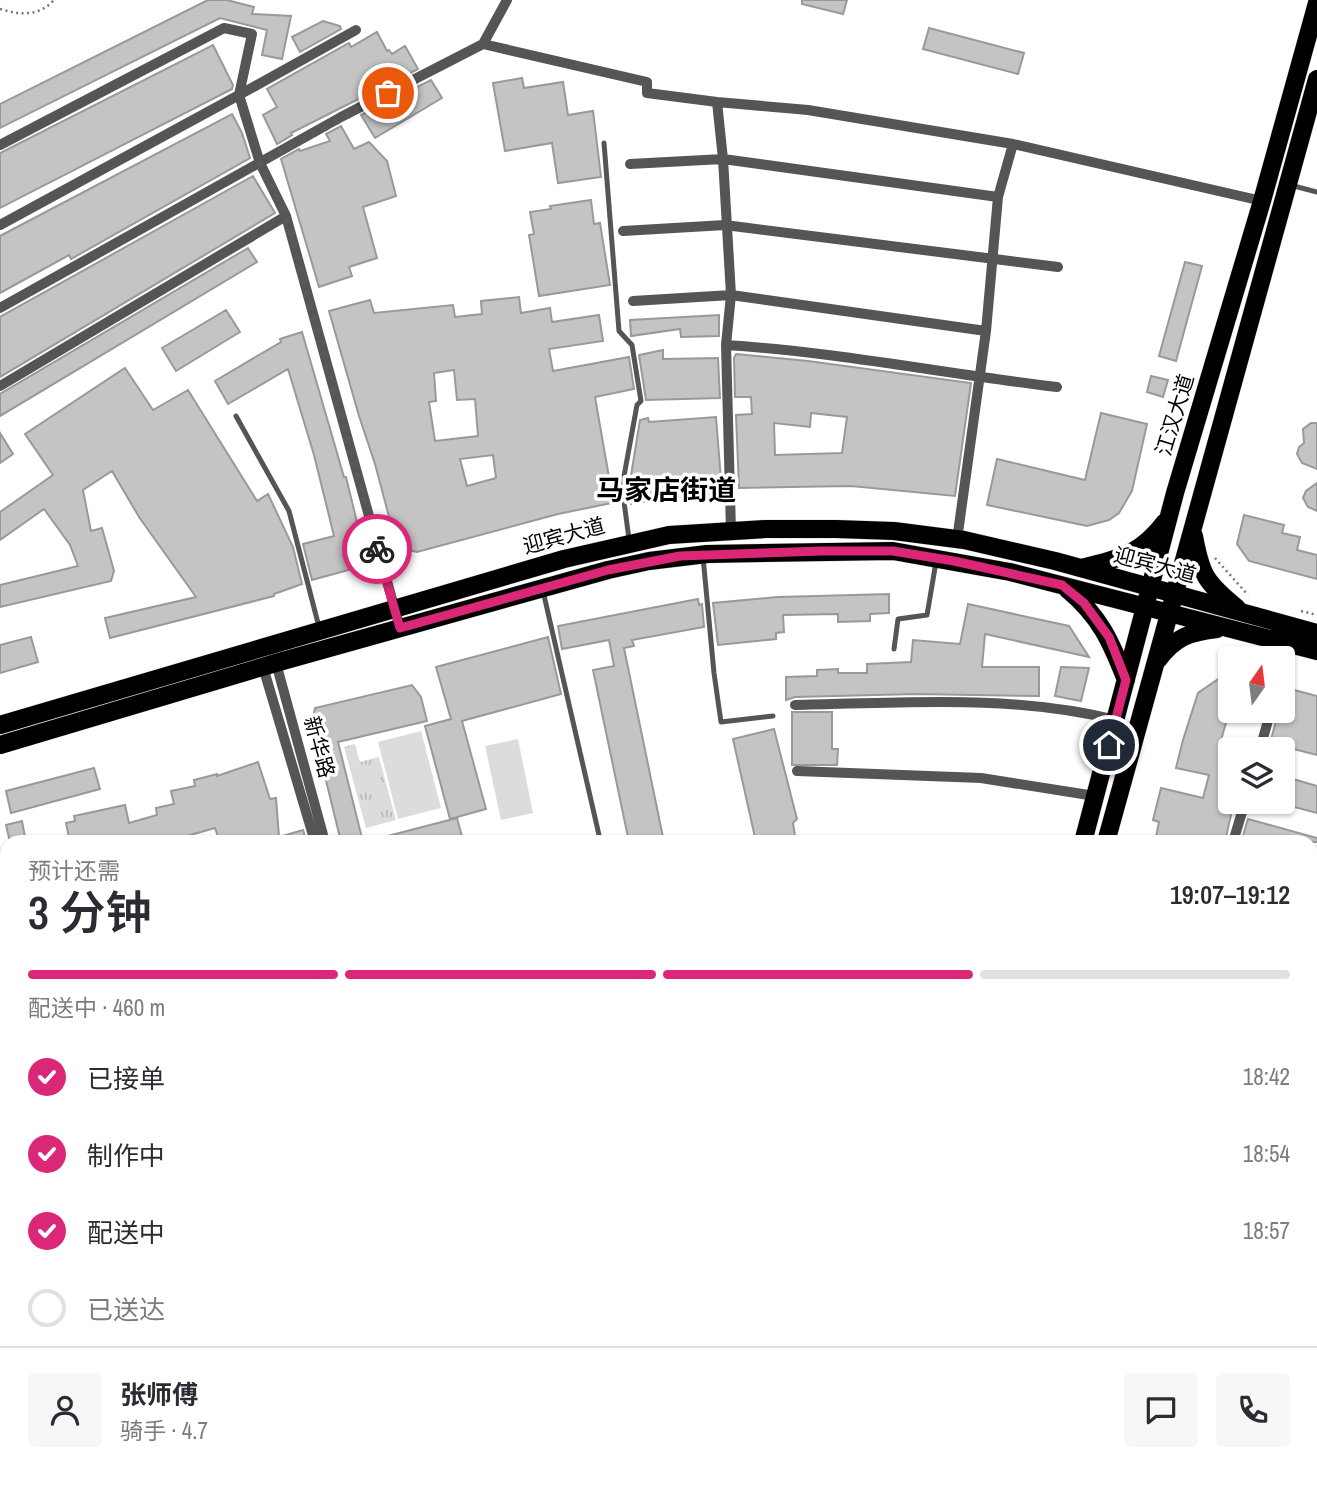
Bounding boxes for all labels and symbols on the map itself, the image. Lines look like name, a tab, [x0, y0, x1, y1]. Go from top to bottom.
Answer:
pin	[358, 63, 418, 123]
street label: 江汉大道	[1148, 370, 1201, 459]
district label: 马家店街道	[596, 471, 736, 509]
street label: 迎宾大道	[520, 511, 608, 560]
courier	[342, 514, 412, 584]
street label: 迎宾大道	[1111, 540, 1199, 589]
north arrow	[1218, 646, 1295, 723]
street label: 新华路	[297, 713, 342, 781]
pin	[1079, 715, 1139, 775]

